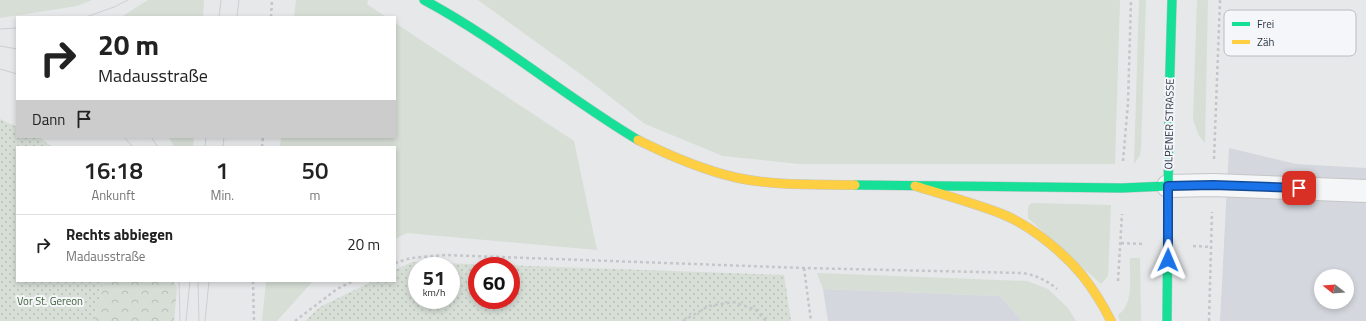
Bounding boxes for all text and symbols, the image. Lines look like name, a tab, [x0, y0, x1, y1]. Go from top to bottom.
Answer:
legend	[1224, 10, 1356, 56]
text: Frei	[1257, 16, 1274, 32]
text: 20 m	[98, 23, 159, 66]
icon: right	[32, 32, 84, 84]
text: Zäh	[1257, 34, 1274, 50]
text: Madausstraße	[98, 62, 208, 89]
street label: OLPENER STRASSE	[1160, 78, 1178, 170]
text: Dann	[32, 108, 65, 131]
icon: arrive	[73, 108, 95, 130]
text: 16:18	[84, 152, 143, 188]
text: 1	[216, 152, 229, 188]
text: 50	[302, 152, 328, 188]
pin	[1282, 171, 1316, 205]
icon: arrive	[1288, 177, 1310, 199]
text: Ankunft	[91, 185, 135, 205]
text: Min.	[211, 185, 234, 205]
text: m	[310, 185, 320, 205]
text: Rechts abbiegen	[66, 223, 173, 246]
text: 20 m	[347, 233, 380, 256]
icon: right	[32, 234, 54, 256]
position arrow	[1147, 239, 1189, 281]
text: Madausstraße	[66, 246, 145, 266]
speed limit sign: 60	[468, 257, 520, 309]
text: 51	[423, 262, 445, 293]
north arrow	[1314, 269, 1354, 309]
map controls	[1314, 269, 1354, 309]
text: km/h	[423, 285, 445, 300]
park label: Vor St. Gereon	[17, 293, 83, 309]

